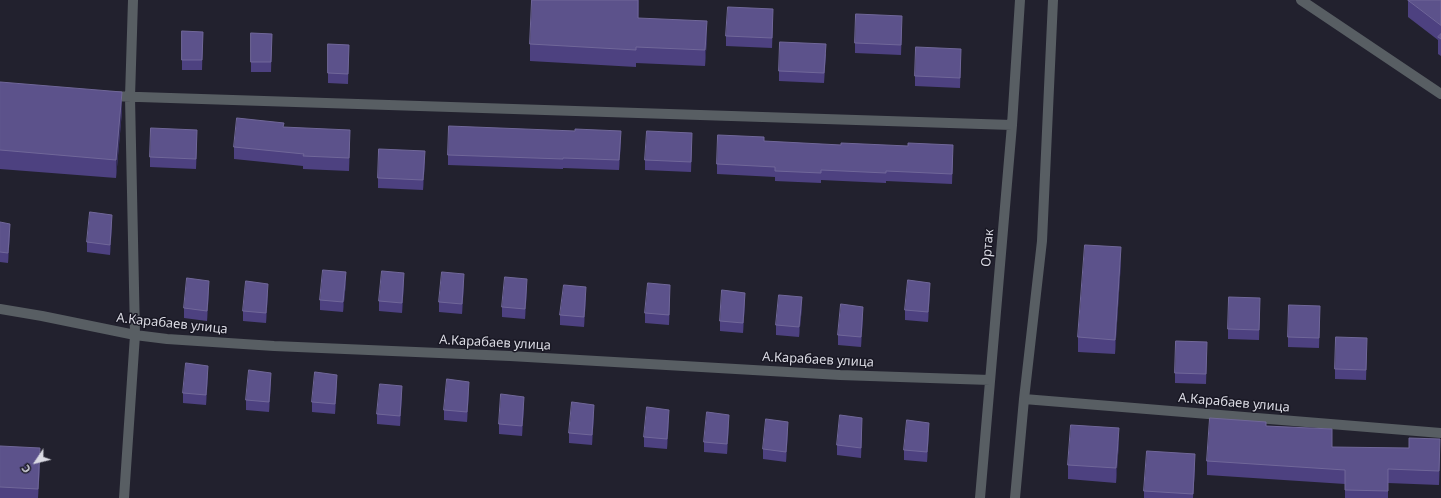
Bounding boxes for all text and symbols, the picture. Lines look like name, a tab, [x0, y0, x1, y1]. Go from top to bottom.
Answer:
street label: Ортак	[979, 228, 997, 268]
street label: А.Карабаев улица	[116, 310, 228, 338]
street label: А.Карабаев улица	[439, 332, 551, 354]
street label: А.Карабаев улица	[762, 349, 874, 371]
street label: А.Карабаев улица	[1178, 390, 1290, 416]
north arrow	[16, 442, 56, 482]
text: С	[18, 462, 34, 476]

